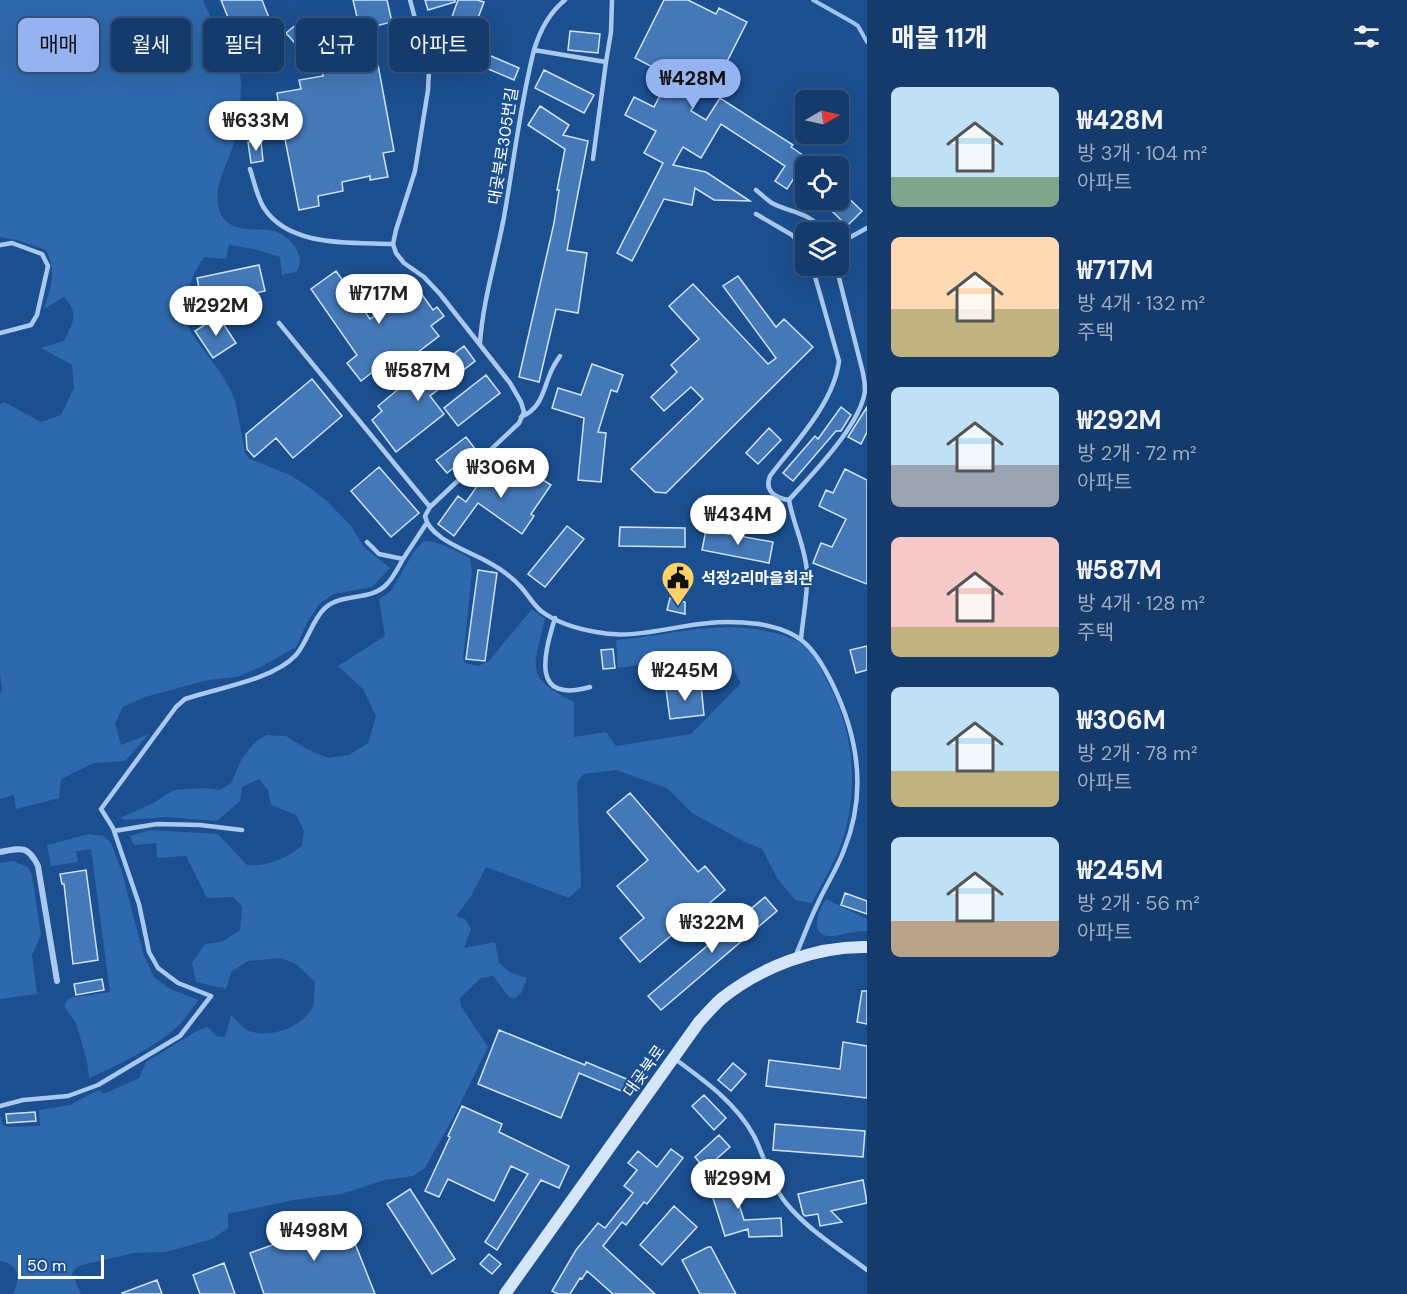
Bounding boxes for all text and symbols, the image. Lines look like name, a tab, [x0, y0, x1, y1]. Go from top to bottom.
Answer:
chip: 매매	[18, 18, 99, 72]
chip: 월세	[111, 18, 191, 72]
chip: 필터	[203, 18, 284, 72]
chip: 신규	[296, 18, 377, 72]
chip: 아파트	[389, 18, 489, 72]
icon: filters	[1350, 20, 1383, 53]
text: 매물 11개	[891, 21, 988, 55]
pin: ₩428M	[651, 59, 735, 110]
text: ₩428M	[660, 65, 726, 91]
street label: 대곶북로305번길	[483, 86, 523, 206]
north arrow	[795, 90, 849, 144]
map controls	[795, 90, 849, 276]
pin: ₩633M	[214, 101, 298, 152]
text: ₩428M	[1077, 103, 1164, 137]
text: ₩633M	[223, 107, 289, 133]
icon: home	[939, 111, 1011, 183]
text: 방 3개 · 104 m²	[1077, 140, 1207, 166]
button: locate	[795, 156, 849, 210]
text: 아파트	[1077, 169, 1132, 195]
button: layers	[795, 222, 849, 276]
text: ₩717M	[1077, 253, 1153, 287]
icon: home	[939, 261, 1011, 333]
pin: ₩717M	[337, 274, 421, 325]
text: ₩717M	[350, 280, 408, 306]
pin: ₩292M	[174, 286, 258, 337]
text: 방 4개 · 132 m²	[1077, 290, 1205, 316]
text: ₩292M	[183, 292, 249, 318]
text: 주택	[1077, 319, 1114, 345]
pin: ₩587M	[376, 351, 460, 402]
text: ₩587M	[385, 357, 451, 383]
text: ₩292M	[1077, 403, 1162, 437]
icon: home	[939, 411, 1011, 483]
text: 방 2개 · 72 m²	[1077, 440, 1197, 466]
pin: ₩306M	[459, 448, 543, 499]
text: ₩306M	[467, 454, 535, 480]
text: 아파트	[1077, 469, 1132, 495]
pin: ₩434M	[696, 495, 780, 546]
text: ₩434M	[704, 501, 772, 527]
text: ₩587M	[1077, 553, 1162, 587]
public building icon: 석정2리마을회관	[660, 560, 696, 607]
icon: home	[939, 561, 1011, 633]
place label: 석정2리마을회관	[701, 568, 814, 589]
text: 방 4개 · 128 m²	[1077, 590, 1205, 616]
text: 주택	[1077, 619, 1114, 645]
pin: ₩245M	[643, 651, 727, 702]
text: ₩245M	[652, 657, 718, 683]
text: ₩306M	[1077, 703, 1166, 737]
icon: home	[939, 711, 1011, 783]
text: 방 2개 · 78 m²	[1077, 740, 1197, 766]
text: 아파트	[1077, 769, 1132, 795]
text: ₩245M	[1077, 853, 1163, 887]
icon: home	[939, 861, 1011, 933]
text: 방 2개 · 56 m²	[1077, 890, 1200, 916]
pin: ₩322M	[670, 903, 754, 954]
text: ₩322M	[680, 909, 744, 935]
text: 아파트	[1077, 919, 1132, 945]
street label: 대곶북로	[619, 1041, 670, 1101]
pin: ₩299M	[696, 1159, 780, 1210]
text: ₩299M	[705, 1165, 771, 1191]
pin: ₩498M	[272, 1211, 356, 1262]
text: ₩498M	[280, 1217, 348, 1243]
scale bar	[18, 1252, 104, 1280]
text: 50 m	[27, 1255, 66, 1276]

